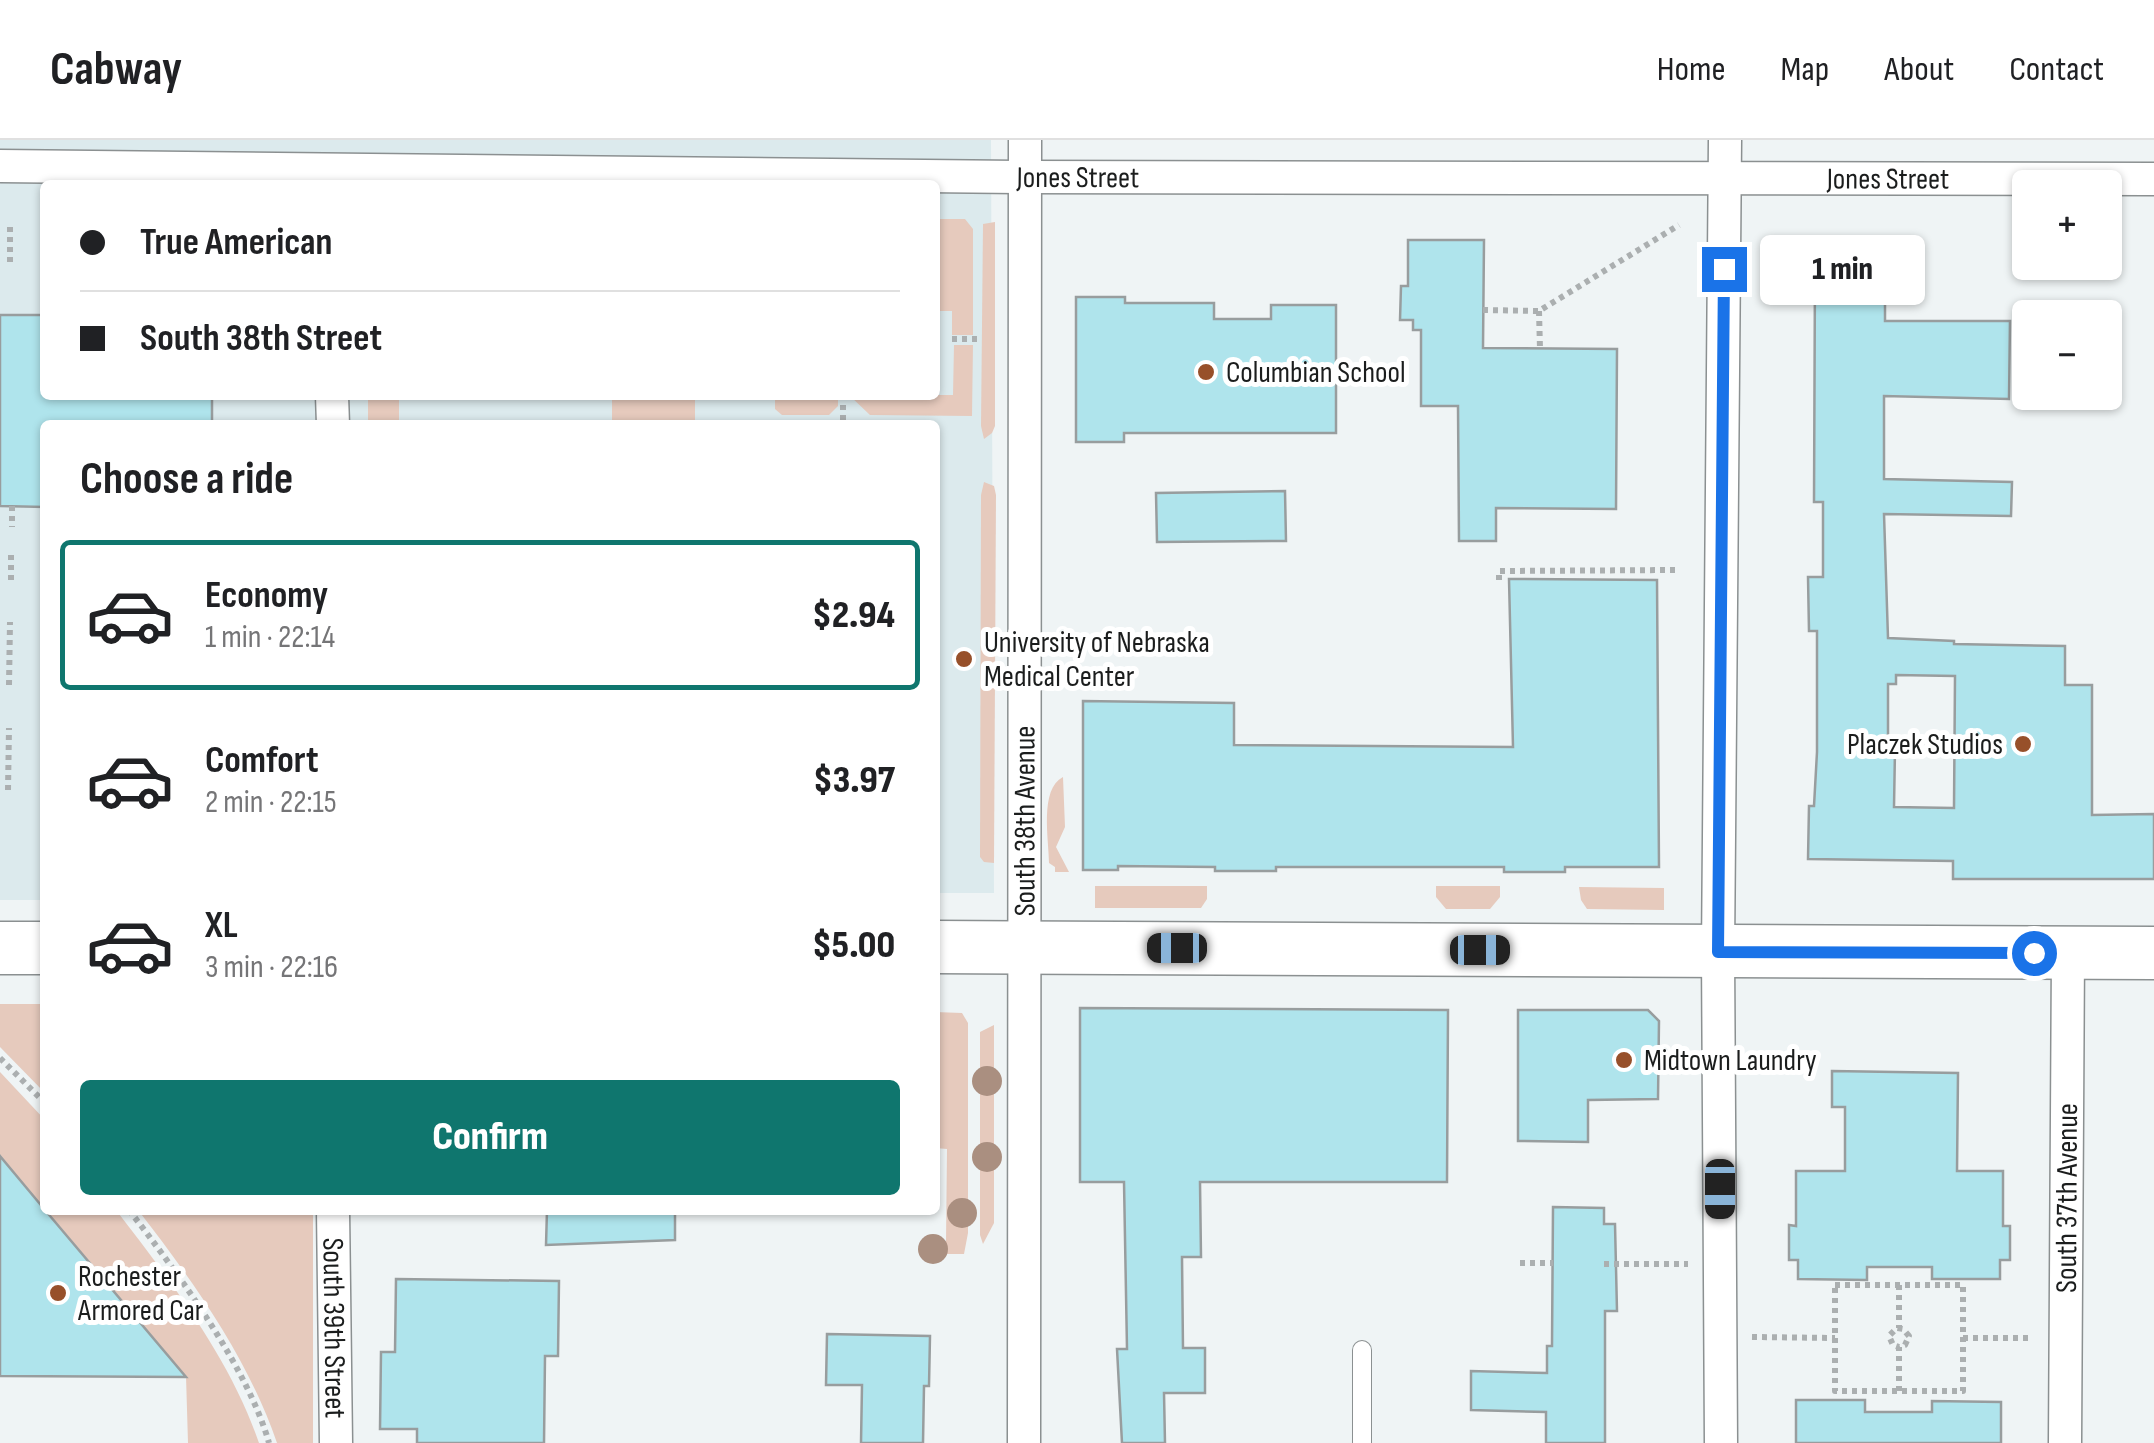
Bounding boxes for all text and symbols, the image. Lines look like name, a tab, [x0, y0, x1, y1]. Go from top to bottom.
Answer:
text: Cabway	[50, 41, 182, 98]
text: Home	[1657, 48, 1726, 91]
text: Map	[1781, 48, 1829, 91]
text: About	[1884, 48, 1954, 91]
text: Contact	[2009, 48, 2104, 91]
street label: Jones Street	[1016, 160, 1139, 196]
street label: Jones Street	[1826, 161, 1949, 198]
map controls	[2012, 170, 2122, 410]
button: +	[2012, 170, 2122, 280]
text: True American	[140, 220, 333, 265]
callout: 1 min	[1759, 234, 1924, 304]
route end	[1702, 247, 1747, 292]
text: 1 min	[1812, 250, 1873, 289]
button: −	[2012, 300, 2122, 410]
text: South 38th Street	[140, 316, 382, 361]
place label: Columbian School	[1226, 355, 1405, 391]
marker: Columbian School	[1195, 361, 1217, 383]
text: Choose a ride	[80, 452, 293, 507]
icon: car	[85, 570, 175, 660]
text: Economy	[205, 573, 328, 618]
text: $2.94	[812, 593, 895, 638]
text: 1 min · 22:14	[205, 618, 335, 657]
place label: University of Nebraska Medical Center	[984, 625, 1210, 695]
marker: University of Nebraska Medical Center	[953, 648, 975, 670]
street label: South 38th Avenue	[1007, 726, 1044, 916]
place label: Placzek Studios	[1847, 727, 2003, 763]
marker: Placzek Studios	[2012, 733, 2034, 755]
icon: car	[85, 735, 175, 825]
text: Comfort	[205, 738, 319, 783]
text: $3.97	[813, 758, 895, 803]
text: 2 min · 22:15	[205, 783, 337, 822]
icon: car	[85, 900, 175, 990]
text: XL	[205, 903, 238, 948]
text: $5.00	[812, 923, 895, 968]
route start	[2012, 931, 2057, 976]
car	[1147, 933, 1207, 963]
car	[1450, 935, 1510, 965]
text: 3 min · 22:16	[205, 948, 338, 987]
place label: Midtown Laundry	[1644, 1043, 1817, 1079]
marker: Midtown Laundry	[1613, 1049, 1635, 1071]
button: Confirm	[80, 1080, 900, 1195]
street label: South 37th Avenue	[2049, 1103, 2086, 1293]
car	[1705, 1159, 1735, 1219]
street label: South 39th Street	[314, 1237, 353, 1419]
place label: Rochester Armored Car	[77, 1259, 204, 1329]
marker: Rochester Armored Car	[47, 1282, 69, 1304]

